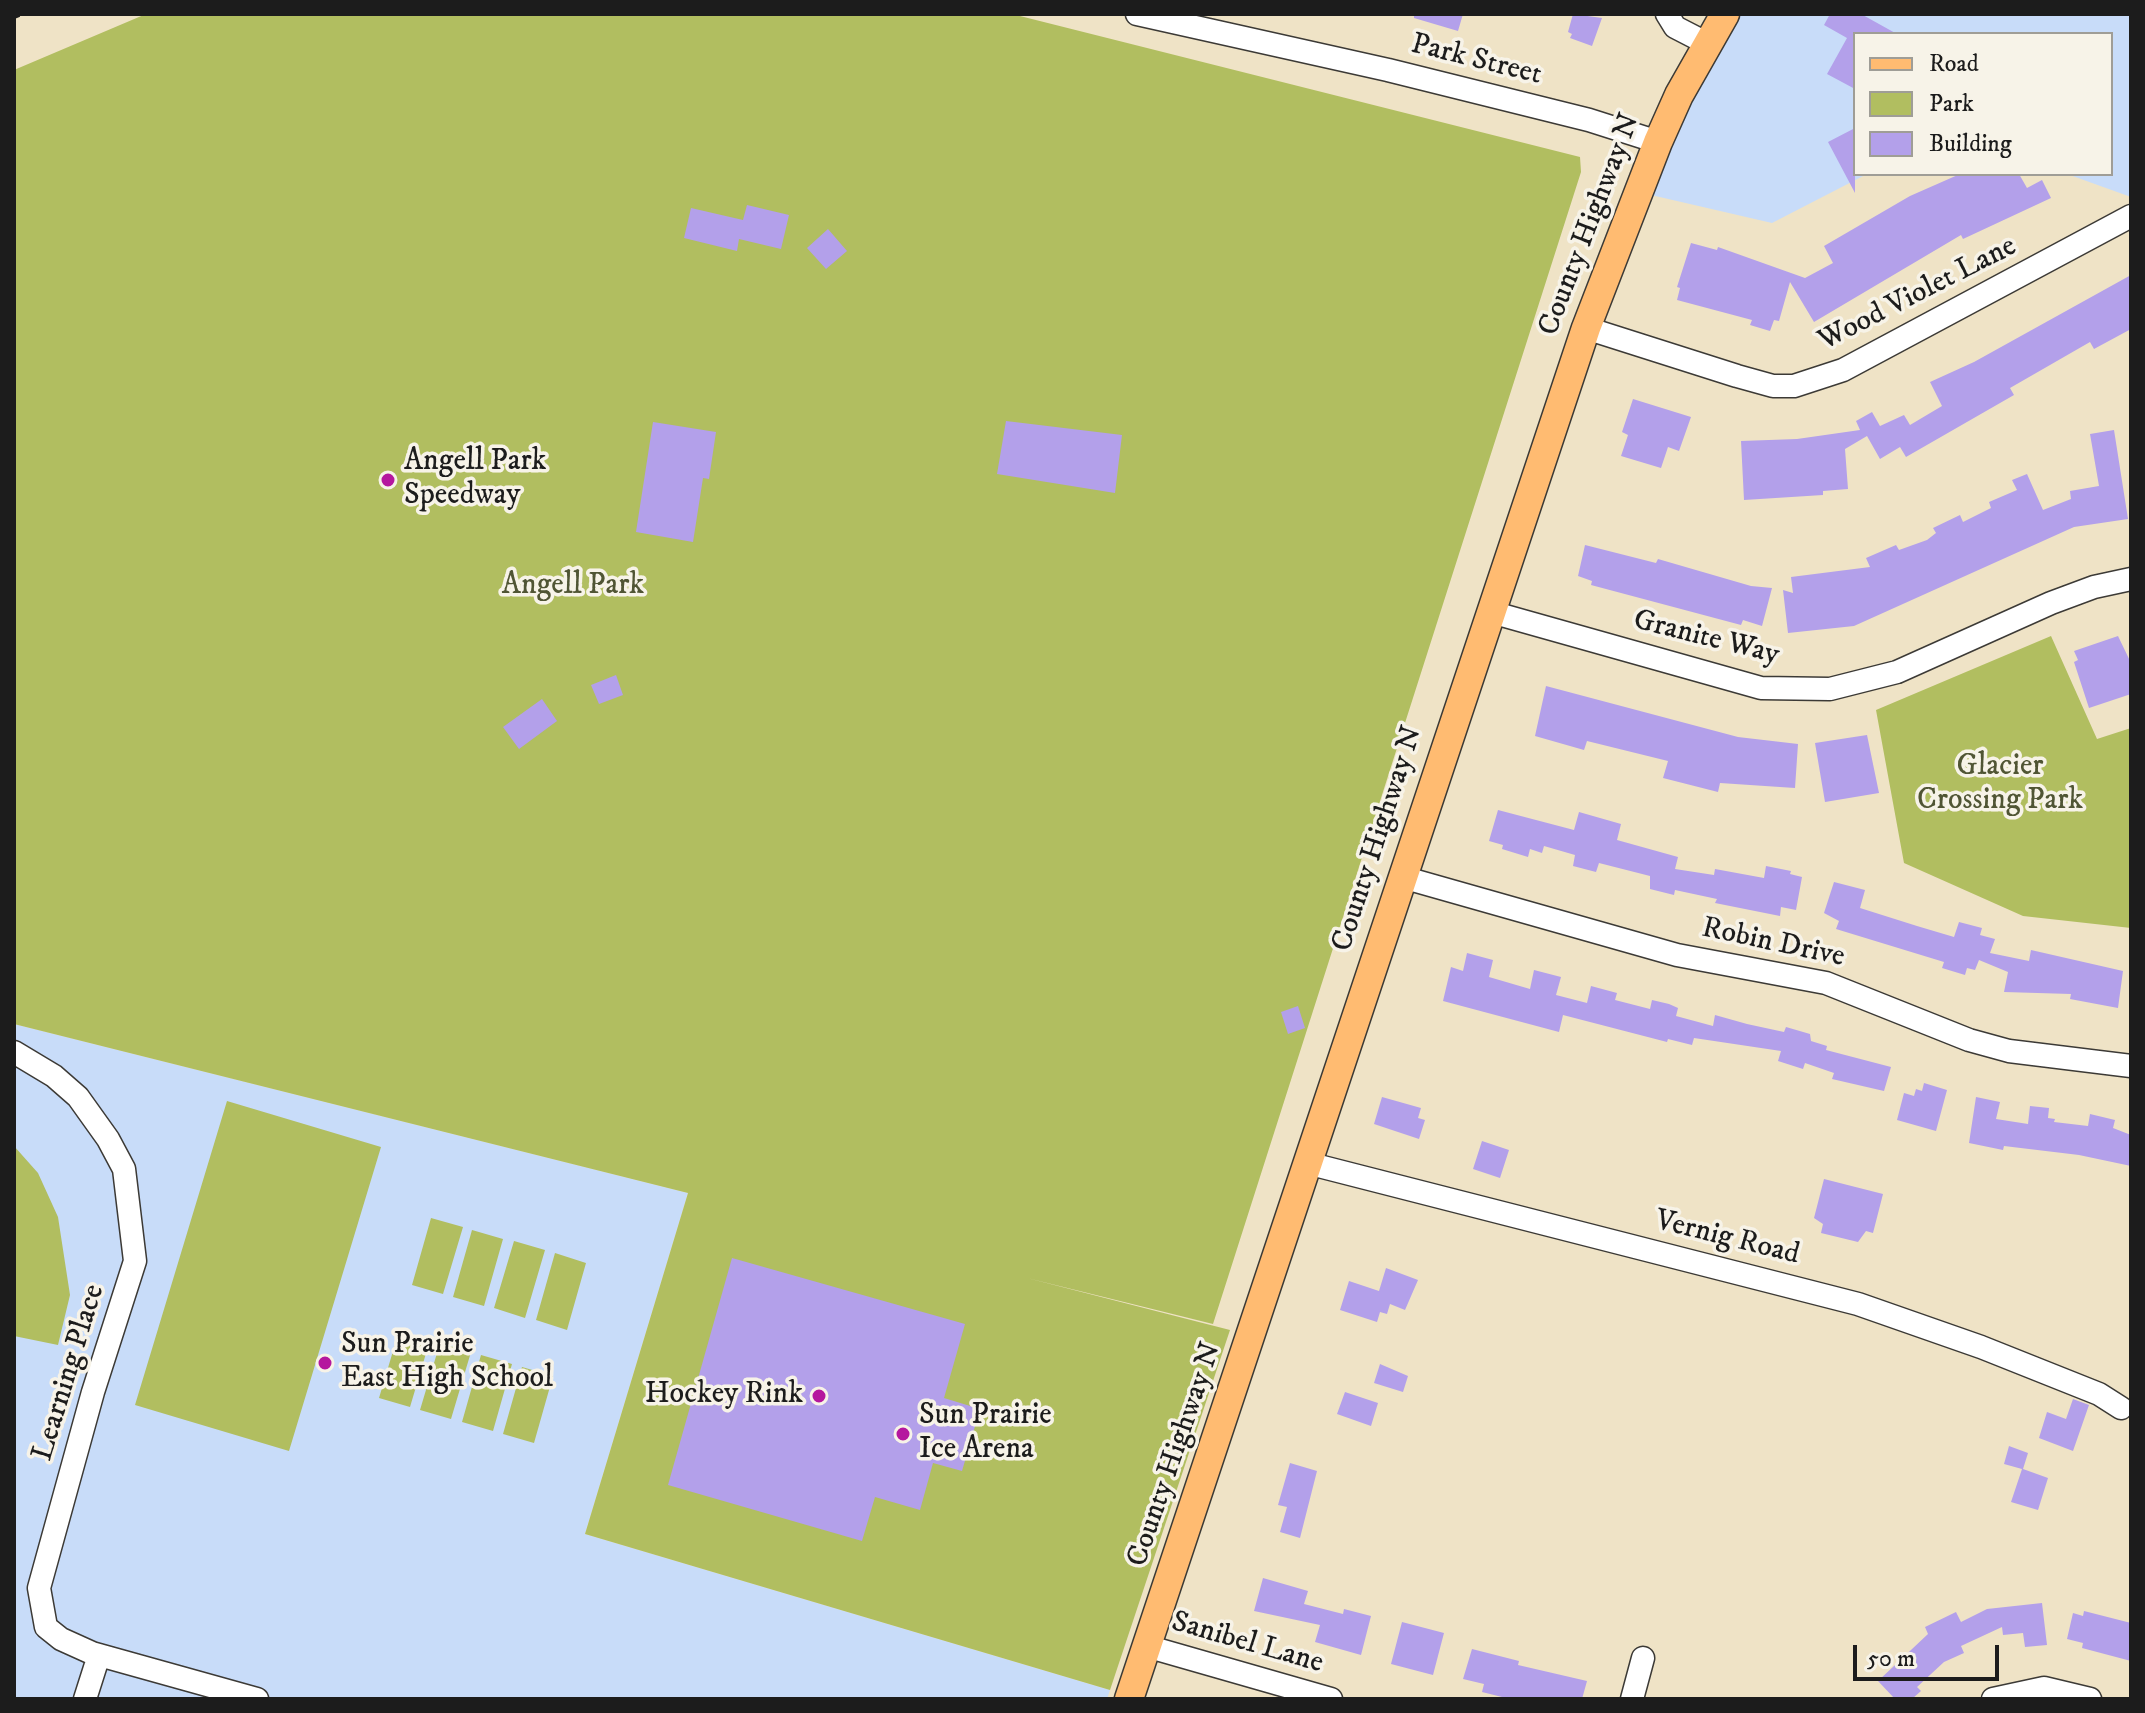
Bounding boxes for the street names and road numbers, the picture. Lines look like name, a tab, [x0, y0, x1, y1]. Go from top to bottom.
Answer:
street label: Park Street	[1407, 27, 1545, 95]
street label: County Highway N	[1532, 109, 1650, 341]
street label: Wood Violet Lane	[1813, 230, 2023, 360]
street label: Granite Way	[1629, 603, 1783, 675]
street label: County Highway N	[1326, 722, 1432, 956]
street label: Robin Drive	[1698, 911, 1848, 977]
street label: Vernig Road	[1651, 1204, 1803, 1274]
street label: Learning Place	[26, 1281, 114, 1465]
street label: County Highway N	[1121, 1338, 1231, 1572]
street label: Sanibel Lane	[1167, 1605, 1327, 1683]

